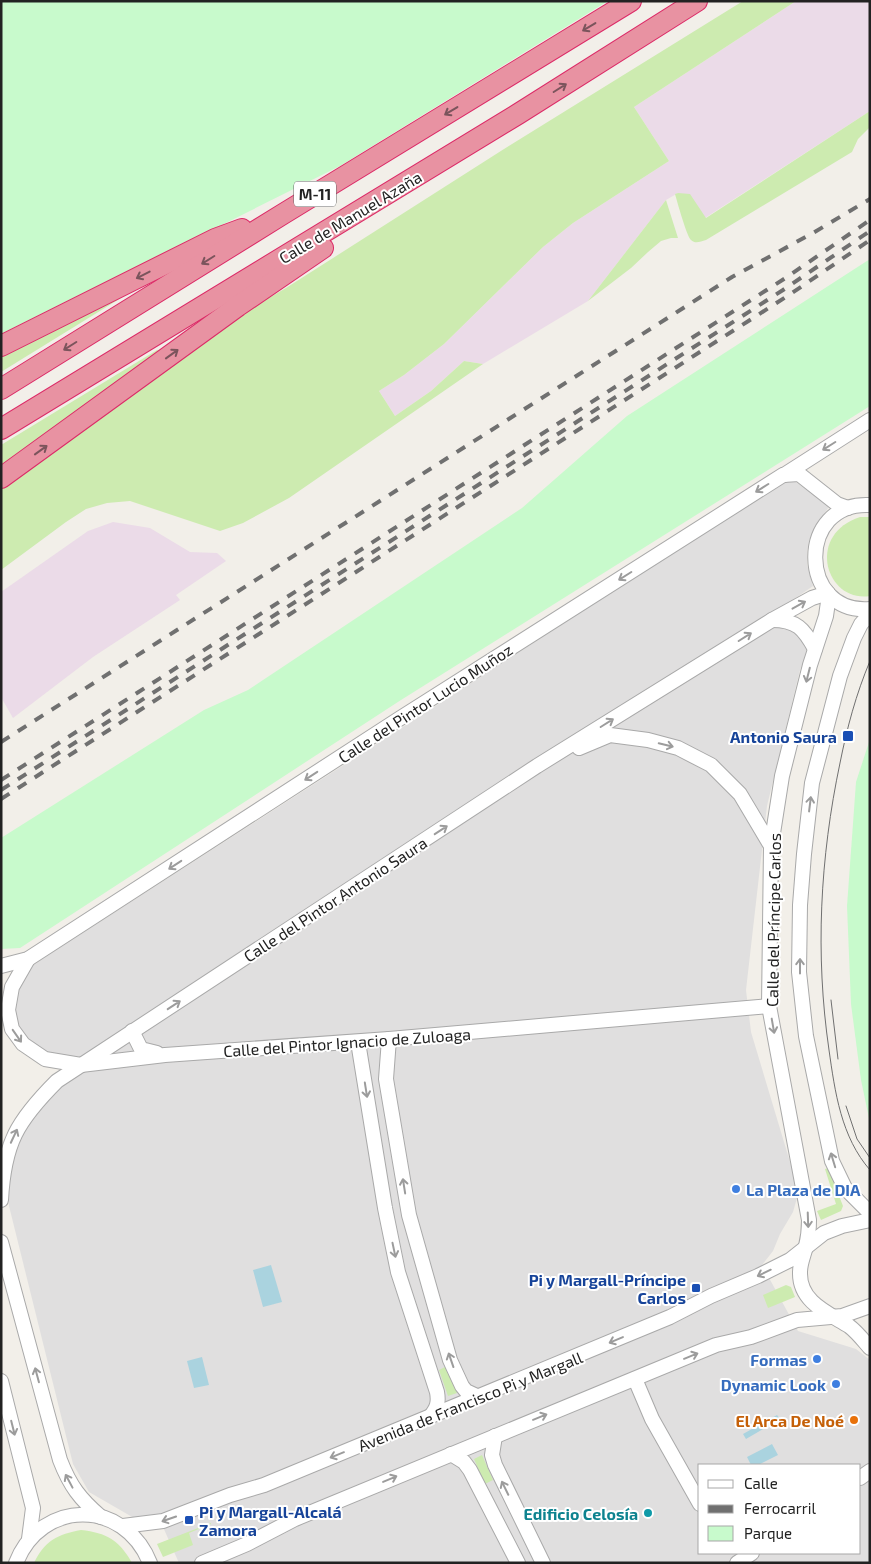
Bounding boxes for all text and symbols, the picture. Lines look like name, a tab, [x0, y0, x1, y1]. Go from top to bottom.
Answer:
one-way arrow	[583, 22, 597, 32]
one-way arrow	[552, 83, 566, 93]
one-way arrow	[444, 107, 458, 117]
street label: Calle de Manuel Azaña	[275, 167, 425, 267]
road number: M-11	[294, 182, 336, 206]
one-way arrow	[201, 256, 215, 266]
one-way arrow	[136, 271, 151, 281]
one-way arrow	[63, 341, 77, 351]
one-way arrow	[165, 349, 179, 359]
one-way arrow	[822, 442, 836, 452]
one-way arrow	[34, 445, 48, 455]
one-way arrow	[755, 484, 769, 494]
one-way arrow	[618, 571, 632, 581]
one-way arrow	[791, 600, 806, 609]
one-way arrow	[738, 632, 752, 642]
street label: Calle del Pintor Lucio Muñoz	[334, 639, 516, 767]
one-way arrow	[802, 667, 812, 683]
one-way arrow	[600, 718, 614, 728]
place label: Antonio Saura	[730, 727, 837, 746]
marker: Antonio Saura	[841, 729, 855, 743]
one-way arrow	[658, 741, 674, 750]
one-way arrow	[304, 771, 318, 782]
one-way arrow	[805, 796, 815, 812]
one-way arrow	[434, 825, 448, 835]
street label: Calle del Pintor Antonio Saura	[240, 833, 430, 965]
street label: Calle del Príncipe Carlos	[762, 833, 784, 1007]
one-way arrow	[168, 860, 182, 870]
one-way arrow	[795, 958, 805, 974]
one-way arrow	[166, 1000, 180, 1010]
one-way arrow	[768, 1017, 778, 1033]
street label: Calle del Pintor Ignacio de Zuloaga	[223, 1024, 471, 1060]
one-way arrow	[12, 1029, 22, 1043]
one-way arrow	[361, 1082, 371, 1098]
one-way arrow	[10, 1129, 19, 1144]
one-way arrow	[827, 1152, 837, 1168]
one-way arrow	[398, 1179, 408, 1195]
place label: La Plaza de DIA	[746, 1180, 861, 1199]
marker: La Plaza de DIA	[730, 1183, 742, 1195]
one-way arrow	[804, 1212, 813, 1228]
one-way arrow	[389, 1242, 399, 1258]
one-way arrow	[757, 1269, 772, 1278]
place label: Pi y Margall-Príncipe Carlos	[529, 1270, 686, 1307]
marker: Pi y Margall-Príncipe Carlos	[690, 1282, 702, 1294]
one-way arrow	[609, 1336, 624, 1346]
street label: Avenida de Francisco Pi y Margall	[355, 1347, 585, 1455]
one-way arrow	[683, 1350, 698, 1360]
place label: Formas	[750, 1350, 807, 1369]
one-way arrow	[445, 1352, 455, 1368]
marker: Formas	[811, 1353, 823, 1365]
one-way arrow	[32, 1368, 41, 1384]
place label: Dynamic Look	[721, 1375, 826, 1395]
marker: Dynamic Look	[830, 1378, 842, 1390]
place label: El Arca De Noé	[735, 1411, 844, 1430]
one-way arrow	[533, 1412, 548, 1421]
marker: El Arca De Noé	[848, 1414, 860, 1426]
one-way arrow	[9, 1419, 18, 1435]
one-way arrow	[329, 1451, 345, 1460]
legend	[698, 1464, 861, 1554]
one-way arrow	[64, 1473, 74, 1488]
one-way arrow	[382, 1474, 397, 1483]
text: Calle	[744, 1474, 778, 1492]
one-way arrow	[500, 1481, 509, 1496]
text: Ferrocarril	[744, 1499, 817, 1517]
place label: Pi y Margall-Alcalá Zamora	[199, 1502, 342, 1539]
place label: Edificio Celosía	[523, 1504, 638, 1523]
marker: Edificio Celosía	[642, 1507, 654, 1519]
marker: Pi y Margall-Alcalá Zamora	[183, 1514, 195, 1526]
one-way arrow	[161, 1515, 177, 1524]
text: Parque	[744, 1524, 792, 1542]

